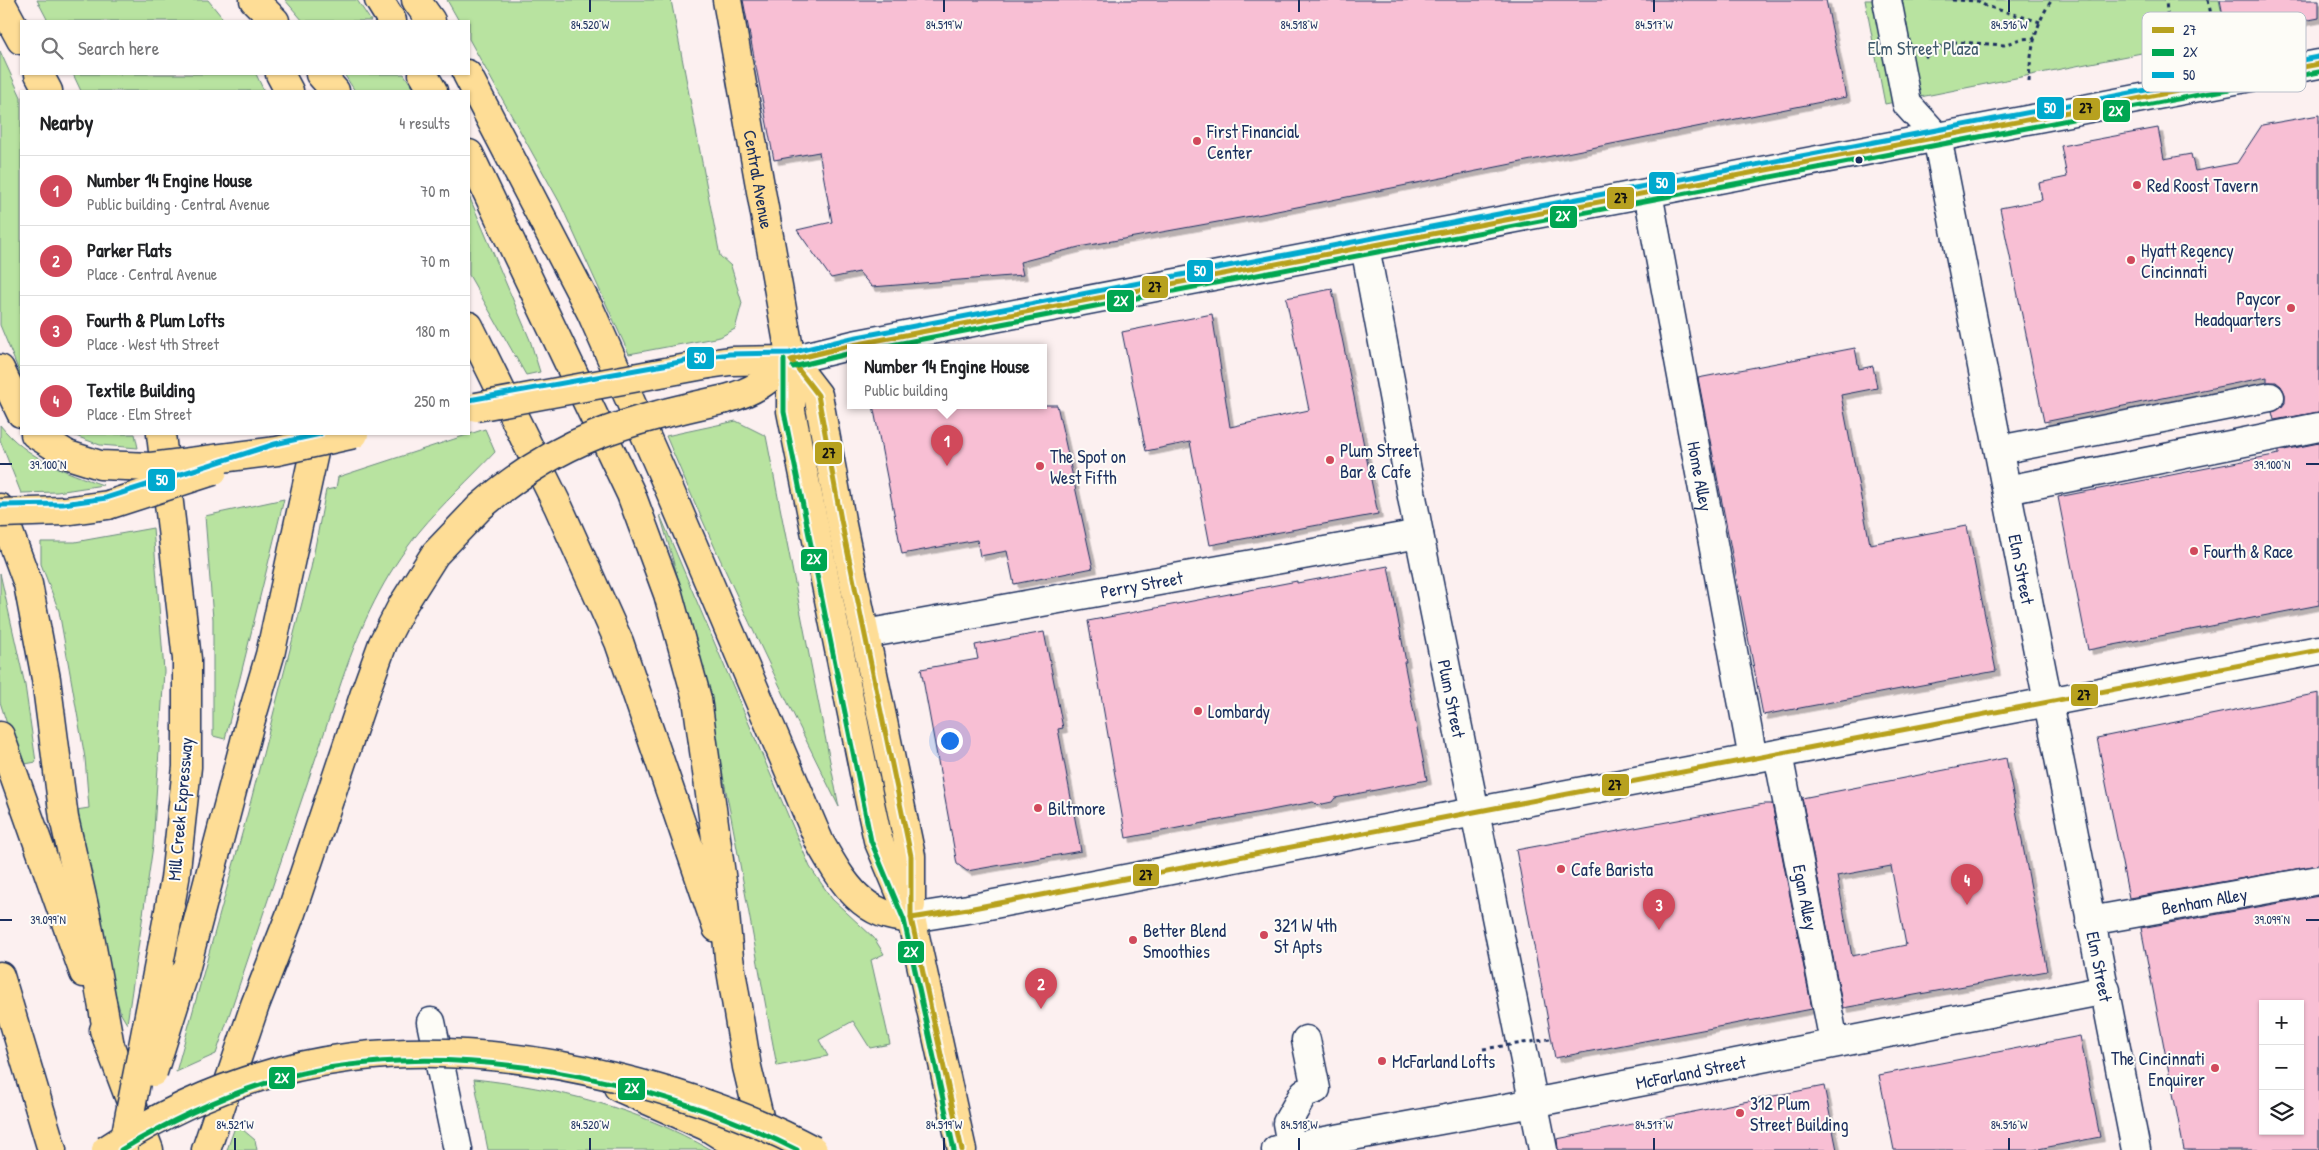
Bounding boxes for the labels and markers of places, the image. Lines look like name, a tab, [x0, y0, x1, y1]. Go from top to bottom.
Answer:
place label: First Financial Center	[1206, 119, 1299, 165]
marker: First Financial Center	[1191, 135, 1203, 147]
unlabelled marker	[1854, 155, 1864, 165]
place label: Red Roost Tavern	[2147, 173, 2258, 198]
marker: Red Roost Tavern	[2131, 179, 2143, 191]
place label: Hyatt Regency Cincinnati	[2141, 238, 2234, 284]
marker: Hyatt Regency Cincinnati	[2125, 254, 2137, 266]
place label: Paycor Headquarters	[2195, 286, 2281, 332]
marker: Paycor Headquarters	[2285, 302, 2297, 314]
pin: 1	[931, 425, 963, 466]
place label: Plum Street Bar & Cafe	[1340, 438, 1420, 484]
place label: The Spot on West Fifth	[1050, 444, 1126, 490]
marker: Plum Street Bar & Cafe	[1324, 454, 1336, 466]
marker: The Spot on West Fifth	[1034, 460, 1046, 472]
place label: Fourth & Race	[2203, 539, 2293, 564]
marker: Fourth & Race	[2188, 545, 2200, 557]
place label: Lombardy	[1208, 699, 1271, 724]
marker: Lombardy	[1192, 705, 1204, 717]
place label: Biltmore	[1048, 796, 1106, 821]
marker: Biltmore	[1032, 802, 1044, 814]
place label: Cafe Barista	[1571, 857, 1653, 882]
marker: Cafe Barista	[1555, 863, 1567, 875]
pin: 4	[1951, 864, 1983, 905]
pin: 3	[1643, 889, 1675, 930]
place label: 321 W 4th St Apts	[1274, 913, 1337, 959]
place label: Better Blend Smoothies	[1143, 918, 1226, 964]
marker: 321 W 4th St Apts	[1258, 929, 1270, 941]
marker: Better Blend Smoothies	[1127, 934, 1139, 946]
pin: 2	[1025, 968, 1057, 1009]
place label: The Cincinnati Enquirer	[2111, 1046, 2205, 1092]
place label: McFarland Lofts	[1392, 1049, 1495, 1074]
marker: McFarland Lofts	[1376, 1055, 1388, 1067]
marker: The Cincinnati Enquirer	[2209, 1062, 2221, 1074]
place label: 312 Plum Street Building	[1750, 1091, 1848, 1137]
marker: 312 Plum Street Building	[1734, 1107, 1746, 1119]

